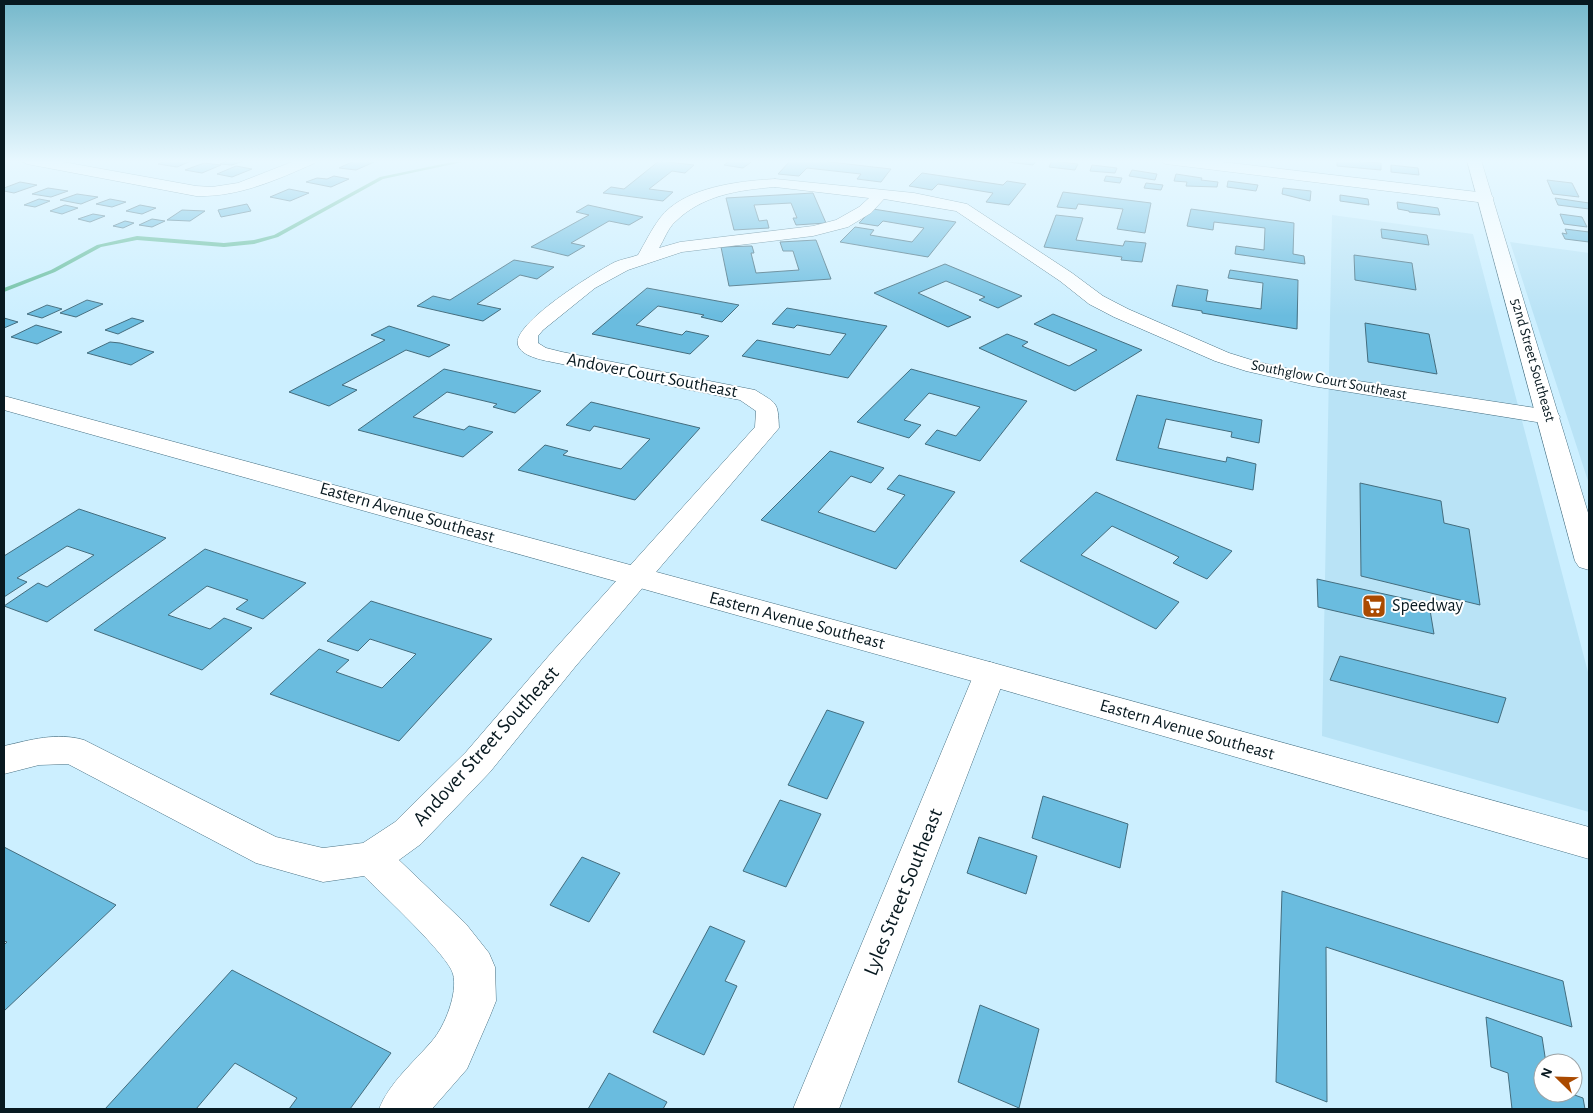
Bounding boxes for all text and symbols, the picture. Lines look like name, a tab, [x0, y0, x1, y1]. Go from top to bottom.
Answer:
street label: 52nd Street Southeast	[1508, 297, 1558, 424]
street label: Andover Court Southeast	[565, 351, 739, 401]
street label: Southglow Court Southeast	[1250, 358, 1408, 402]
street label: Eastern Avenue Southeast	[318, 479, 497, 547]
street label: Eastern Avenue Southeast	[707, 589, 887, 653]
supermarket icon: Speedway	[1361, 593, 1387, 619]
place label: Speedway	[1392, 597, 1463, 615]
street label: Andover Street Southeast	[409, 662, 563, 830]
street label: Eastern Avenue Southeast	[1098, 696, 1277, 764]
street label: Lyles Street Southeast	[860, 805, 946, 979]
north arrow	[1533, 1053, 1583, 1103]
text: N	[1539, 1066, 1555, 1081]

